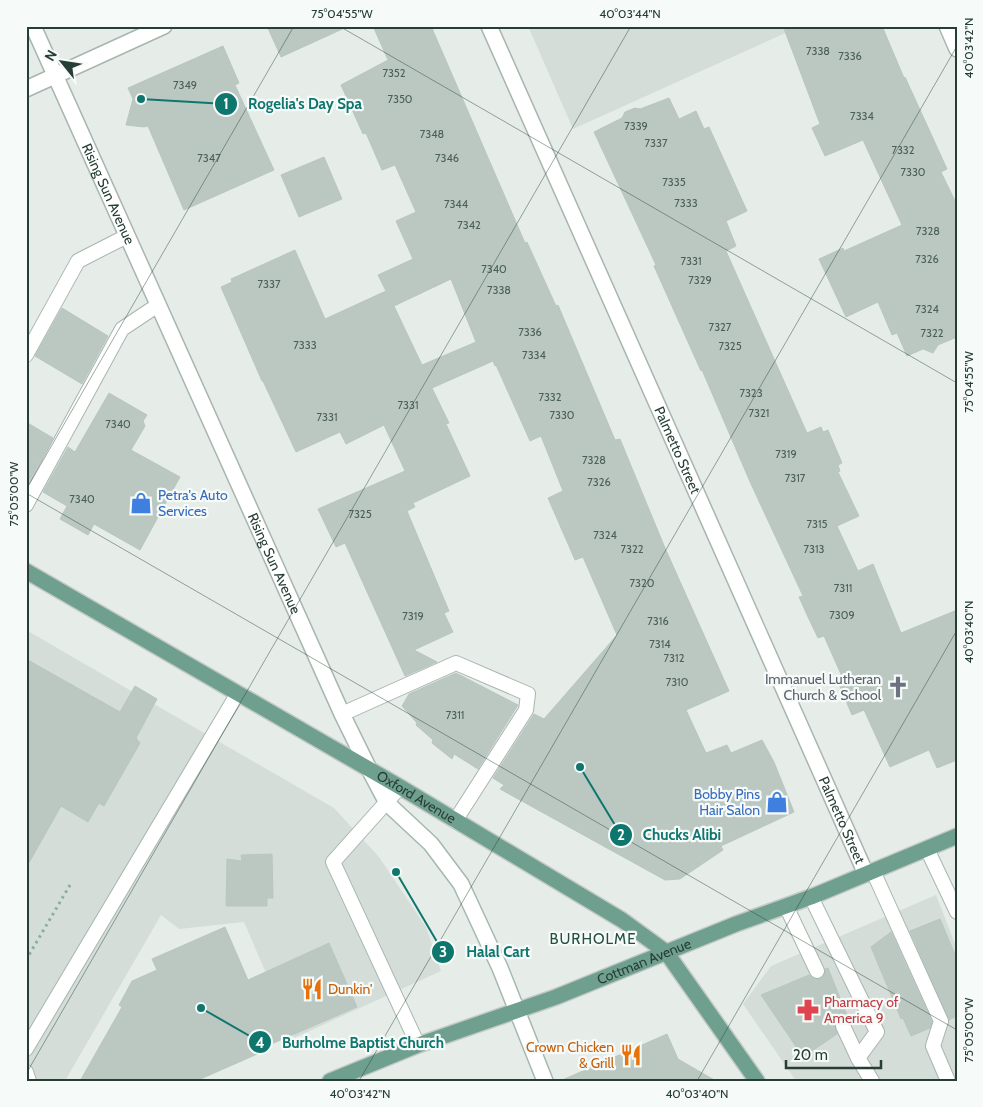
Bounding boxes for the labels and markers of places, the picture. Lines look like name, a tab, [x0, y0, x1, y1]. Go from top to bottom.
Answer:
callout: Rogelia's Day Spa	[213, 89, 372, 119]
place label: Petra's Auto Services	[158, 486, 228, 520]
shop icon: Petra's Auto Services	[128, 490, 154, 516]
place label: Immanuel Lutheran Church & School	[765, 670, 882, 704]
church icon: Immanuel Lutheran Church & School	[885, 674, 911, 700]
place label: Bobby Pins Hair Salon	[694, 785, 760, 819]
shop icon: Bobby Pins Hair Salon	[764, 789, 790, 815]
callout: Chucks Alibi	[608, 820, 731, 850]
callout: Halal Cart	[431, 937, 539, 967]
restaurant icon: Dunkin'	[299, 976, 325, 1002]
place label: Dunkin'	[328, 980, 372, 998]
place label: Pharmacy of America 9	[824, 993, 899, 1027]
pharmacy icon: Pharmacy of America 9	[795, 997, 821, 1023]
callout: Burholme Baptist Church	[247, 1027, 454, 1057]
place label: Crown Chicken & Grill	[526, 1038, 615, 1072]
restaurant icon: Crown Chicken & Grill	[618, 1042, 644, 1068]

